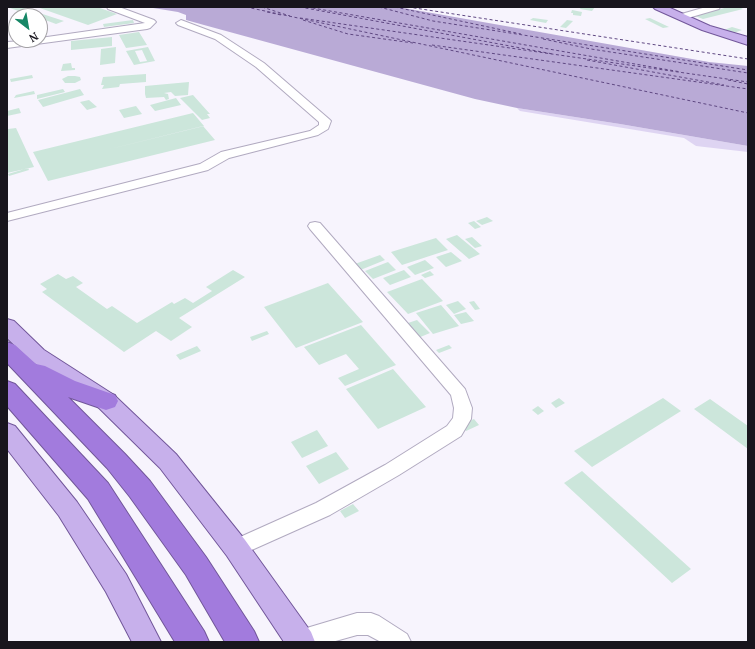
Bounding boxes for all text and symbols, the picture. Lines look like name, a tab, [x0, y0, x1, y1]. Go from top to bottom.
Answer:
north arrow	[8, 8, 48, 48]
text: N	[26, 29, 41, 46]

